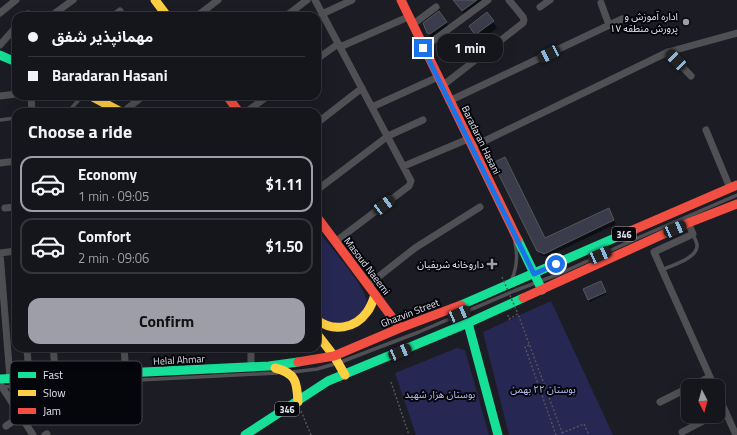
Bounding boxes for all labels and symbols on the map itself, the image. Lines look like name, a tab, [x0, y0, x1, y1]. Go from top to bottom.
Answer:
place label: اداره آموزش و پرورش منطقه ۱۷	[610, 9, 678, 36]
marker: اداره آموزش و پرورش منطقه ۱۷	[681, 17, 691, 27]
callout: 1 min	[437, 34, 503, 62]
route end	[414, 39, 432, 57]
car	[536, 43, 562, 65]
car	[663, 47, 689, 73]
street label: Baradaran Hasani	[458, 103, 504, 177]
car	[371, 193, 397, 217]
car	[662, 219, 688, 239]
road number: 346	[612, 227, 636, 241]
street label: Masoud Naeemi	[340, 234, 394, 298]
car	[587, 245, 613, 265]
route start	[547, 255, 565, 273]
place label: داروخانه شریفیان	[417, 257, 484, 272]
marker: داروخانه شریفیان	[487, 259, 497, 269]
street label: Ghazvin Street	[379, 295, 442, 331]
car	[446, 304, 472, 324]
car	[387, 342, 413, 362]
street label: Helal Ahmar	[153, 351, 206, 369]
legend	[10, 361, 142, 425]
text: Fast	[43, 367, 63, 383]
north arrow	[681, 379, 725, 423]
park label: بوستان ۲۲ بهمن	[510, 382, 576, 397]
text: Slow	[43, 385, 66, 401]
park label: بوستان هزار شهید	[405, 387, 476, 402]
road number: 346	[275, 402, 299, 416]
text: Jam	[43, 403, 61, 419]

